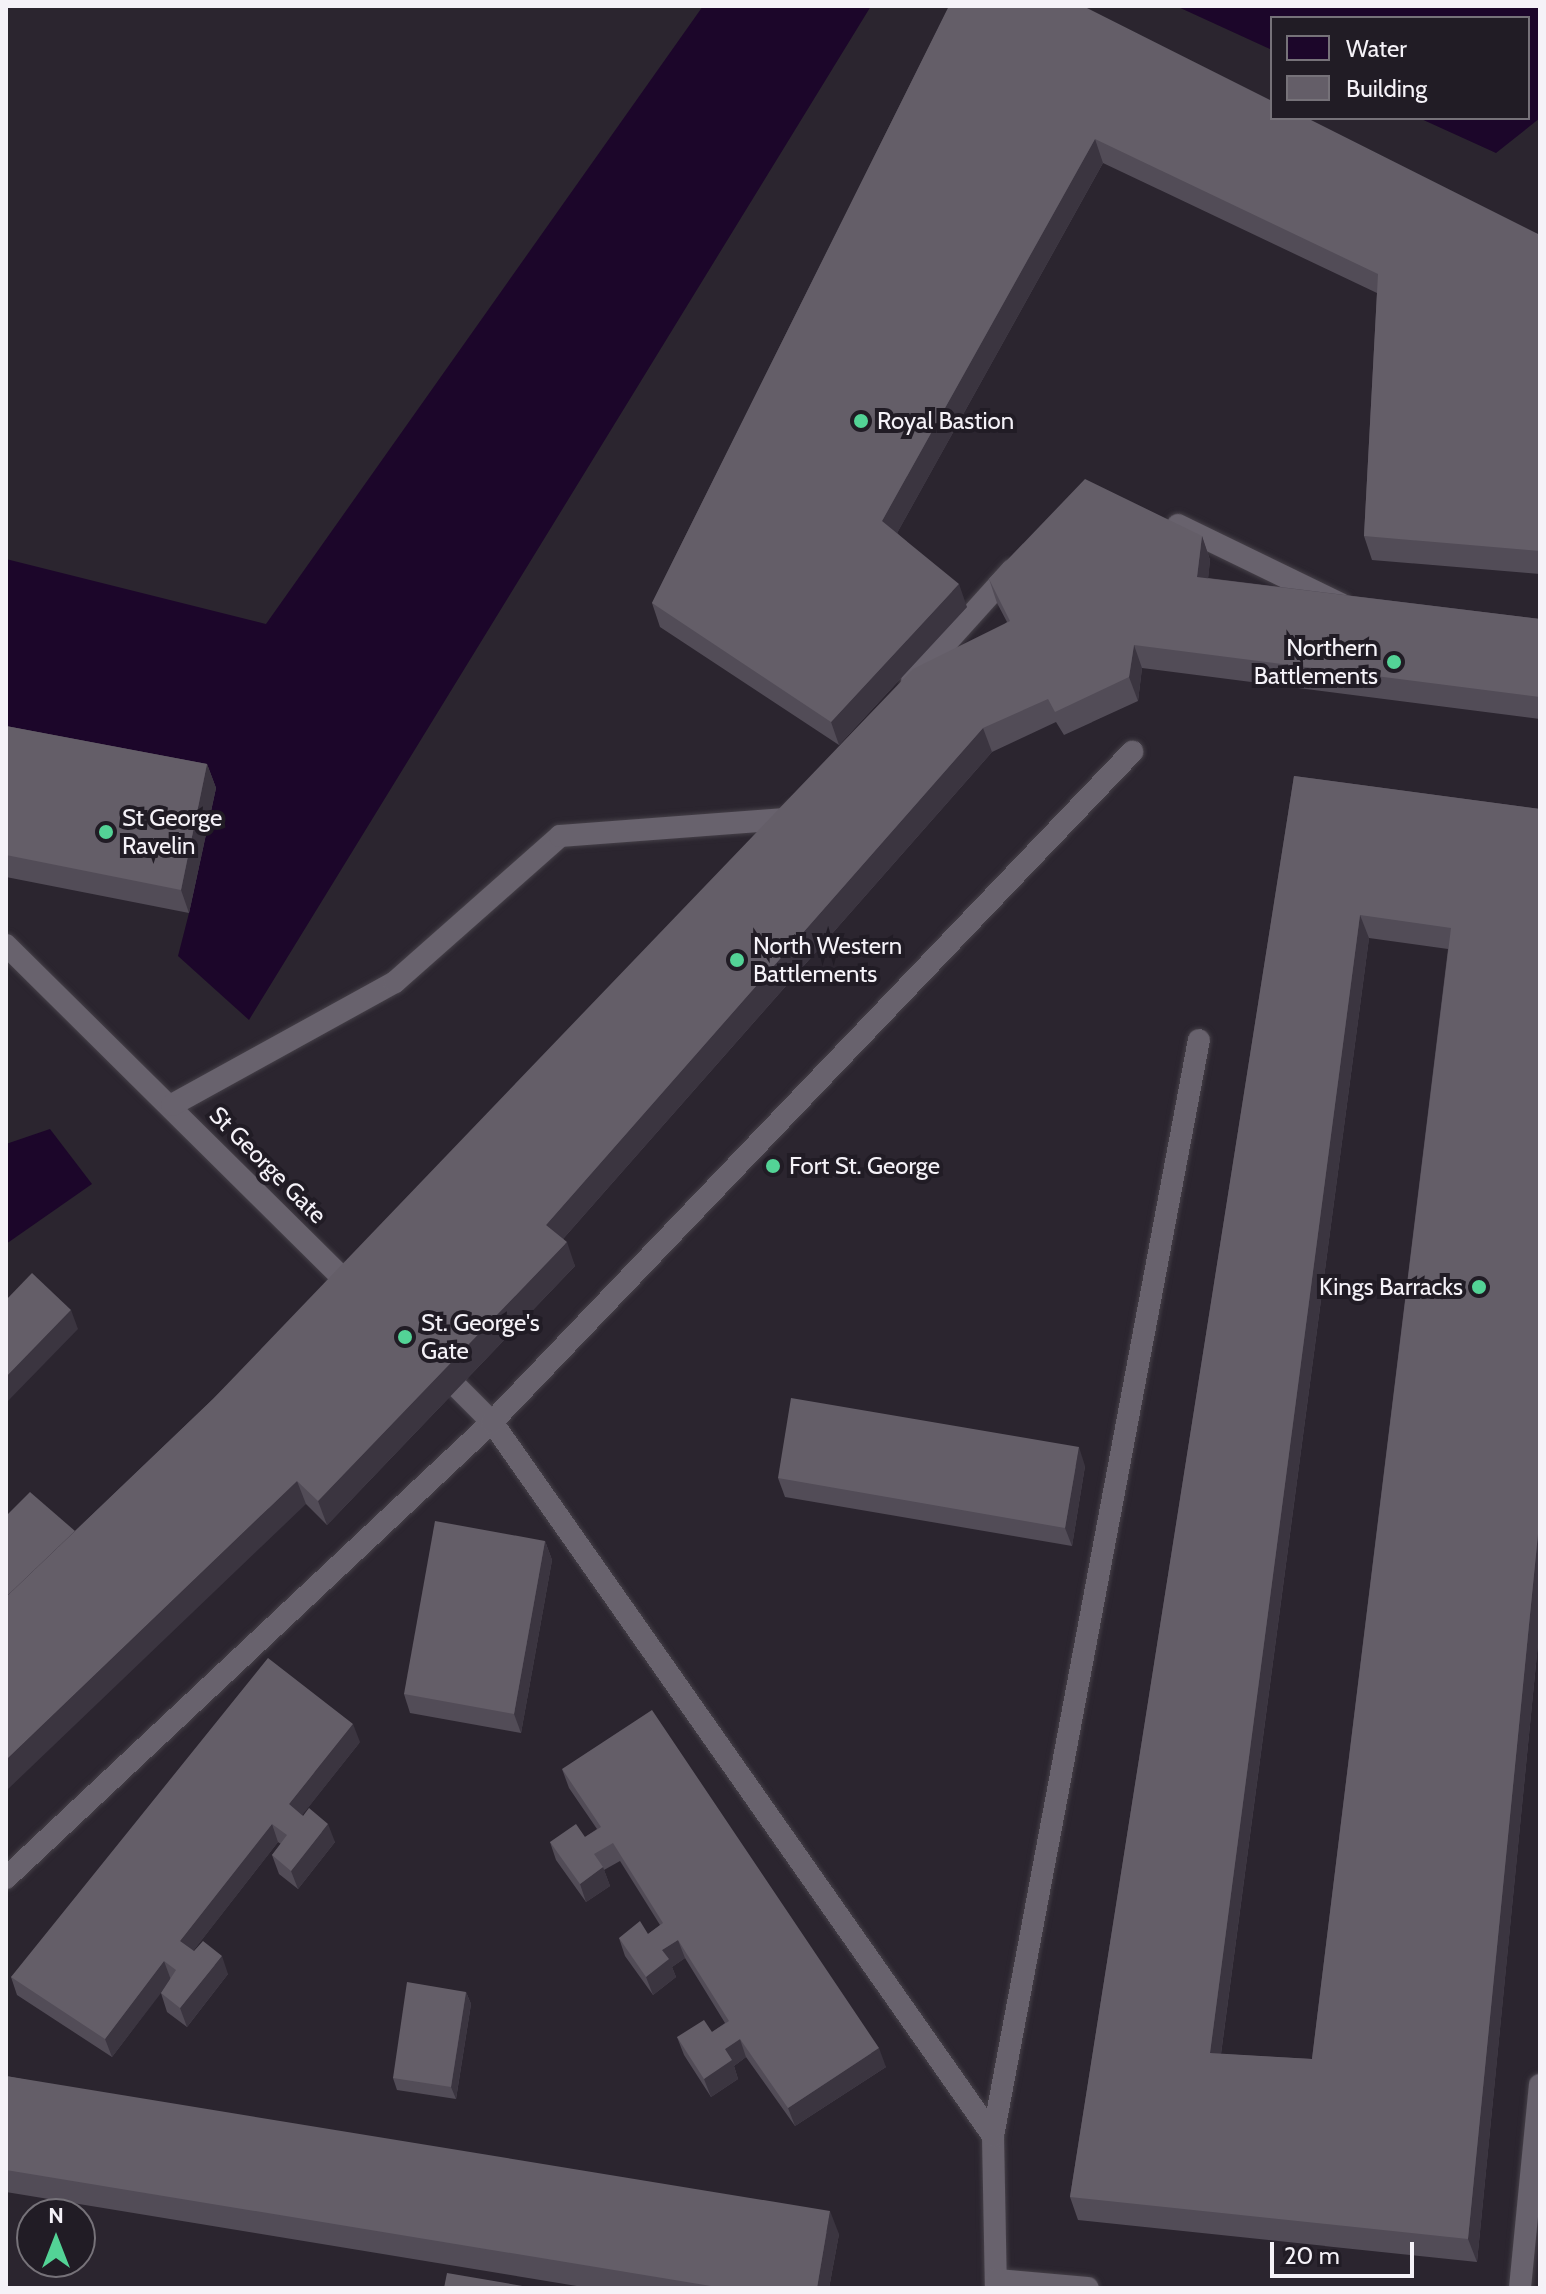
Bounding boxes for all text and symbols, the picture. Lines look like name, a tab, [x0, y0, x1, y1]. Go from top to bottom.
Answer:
legend	[1270, 16, 1530, 120]
text: Water	[1346, 34, 1407, 63]
text: Building	[1346, 74, 1427, 103]
place label: Royal Bastion	[877, 407, 1014, 435]
marker: Royal Bastion	[852, 412, 870, 430]
place label: Northern Battlements	[1254, 634, 1378, 690]
marker: Northern Battlements	[1385, 653, 1403, 671]
place label: St George Ravelin	[122, 804, 222, 860]
marker: St George Ravelin	[97, 823, 115, 841]
place label: North Western Battlements	[753, 932, 902, 988]
marker: North Western Battlements	[728, 951, 746, 969]
street label: St George Gate	[204, 1101, 332, 1229]
place label: Fort St. George	[789, 1152, 940, 1180]
marker: Fort St. George	[764, 1157, 782, 1175]
place label: Kings Barracks	[1319, 1273, 1463, 1301]
marker: Kings Barracks	[1470, 1278, 1488, 1296]
place label: St. George's Gate	[421, 1309, 540, 1365]
marker: St. George's Gate	[396, 1328, 414, 1346]
north arrow	[16, 2198, 96, 2278]
text: N	[48, 2202, 64, 2229]
scale bar	[1274, 2226, 1418, 2276]
text: 20 m	[1284, 2241, 1340, 2270]

